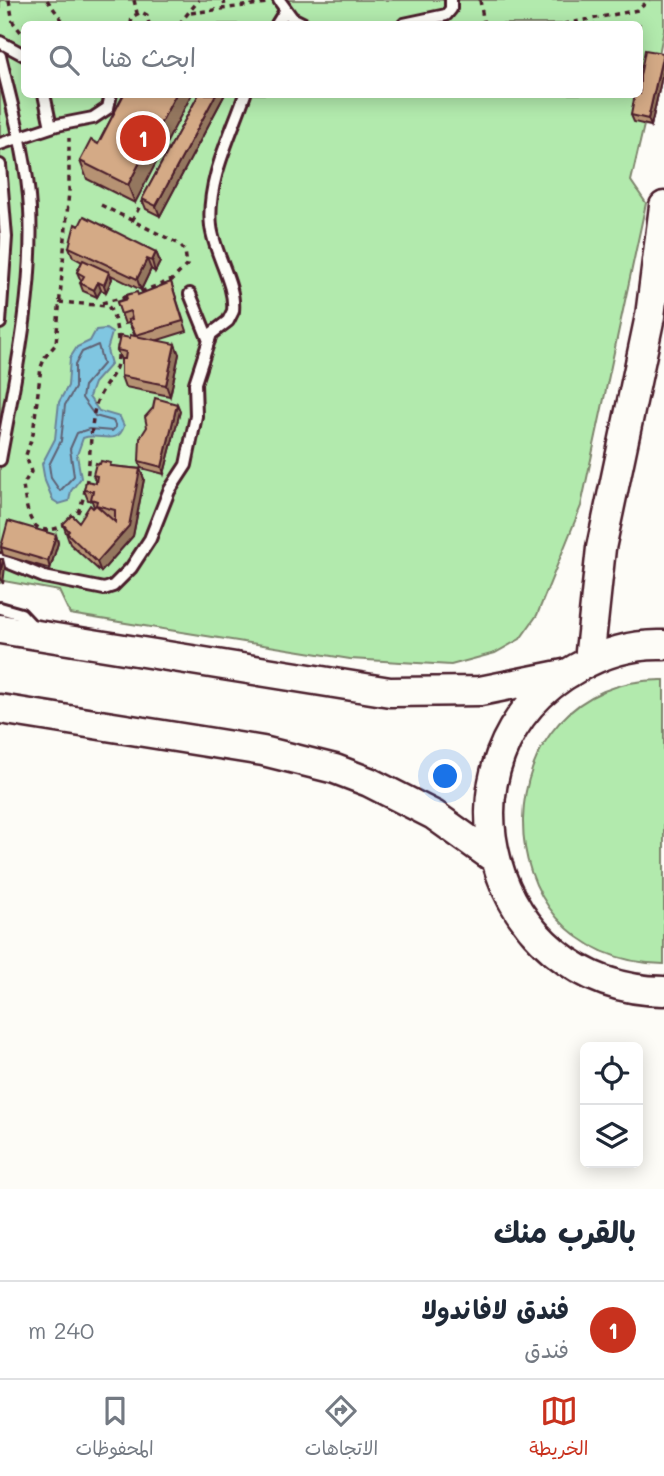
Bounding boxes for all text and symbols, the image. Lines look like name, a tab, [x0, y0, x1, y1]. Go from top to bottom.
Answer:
search box	[21, 21, 643, 98]
text: ابحث هنا	[101, 40, 196, 74]
icon: search	[45, 41, 83, 79]
pin: 1	[120, 112, 166, 164]
your location	[428, 759, 462, 793]
map controls	[580, 1042, 643, 1168]
button: locate	[580, 1042, 643, 1105]
button: layers	[580, 1105, 643, 1168]
text: بالقرب منك	[494, 1211, 636, 1251]
text: فندق لافاندولا	[422, 1292, 569, 1326]
text: 240 m	[28, 1315, 94, 1345]
text: 1	[608, 1315, 618, 1345]
text: فندق	[524, 1334, 569, 1364]
tab: المحفوظات	[76, 1392, 154, 1465]
tab: الاتجاهات	[305, 1392, 378, 1465]
tab: الخريطة	[529, 1392, 588, 1465]

